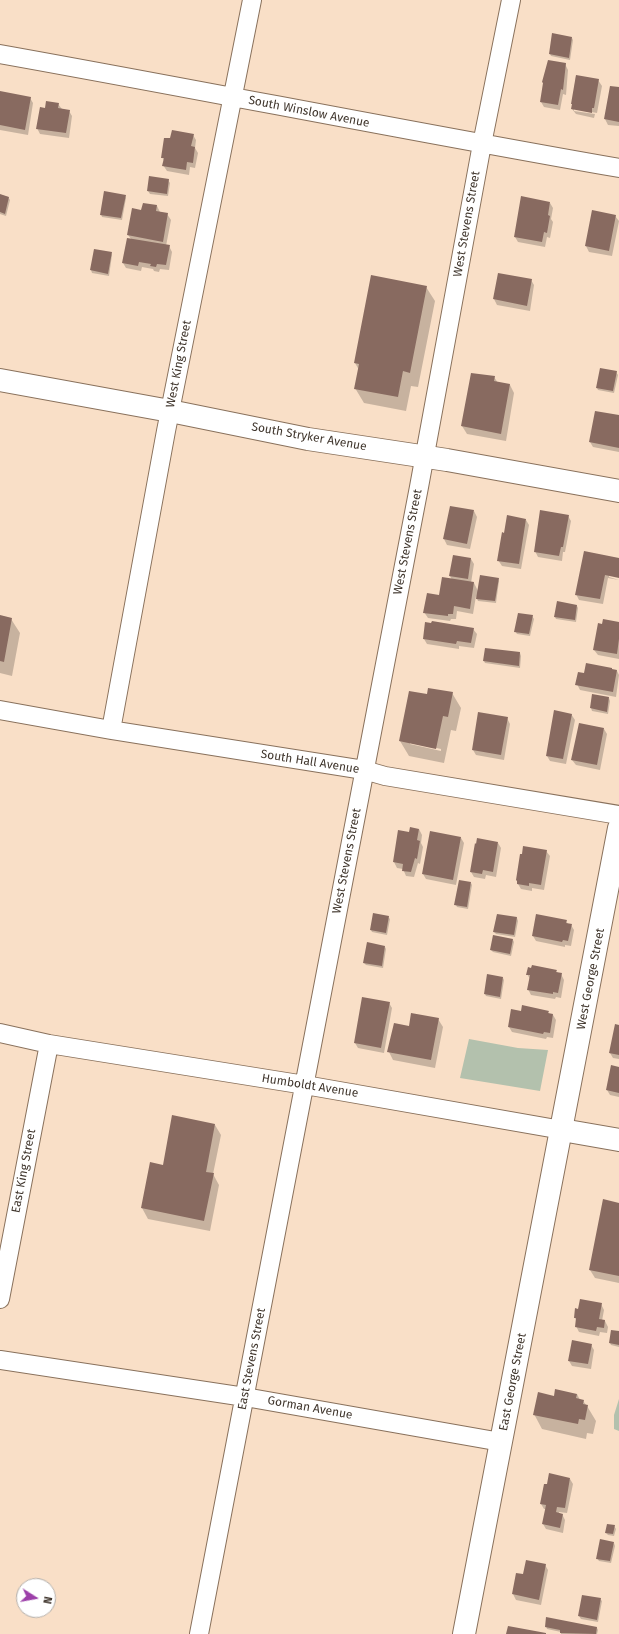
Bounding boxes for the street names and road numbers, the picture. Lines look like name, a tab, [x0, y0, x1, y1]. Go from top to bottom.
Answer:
street label: South Winslow Avenue	[247, 93, 371, 131]
street label: West Stevens Street	[451, 170, 483, 278]
street label: West King Street	[163, 319, 195, 409]
street label: South Stryker Avenue	[250, 420, 368, 454]
street label: West Stevens Street	[391, 488, 425, 596]
street label: South Hall Avenue	[260, 747, 360, 777]
street label: West Stevens Street	[330, 807, 364, 915]
street label: West George Street	[574, 927, 608, 1031]
street label: Humboldt Avenue	[261, 1071, 359, 1101]
street label: East King Street	[9, 1128, 39, 1214]
street label: East Stevens Street	[235, 1307, 269, 1411]
street label: East George Street	[496, 1332, 530, 1432]
street label: Gorman Avenue	[266, 1393, 354, 1423]

